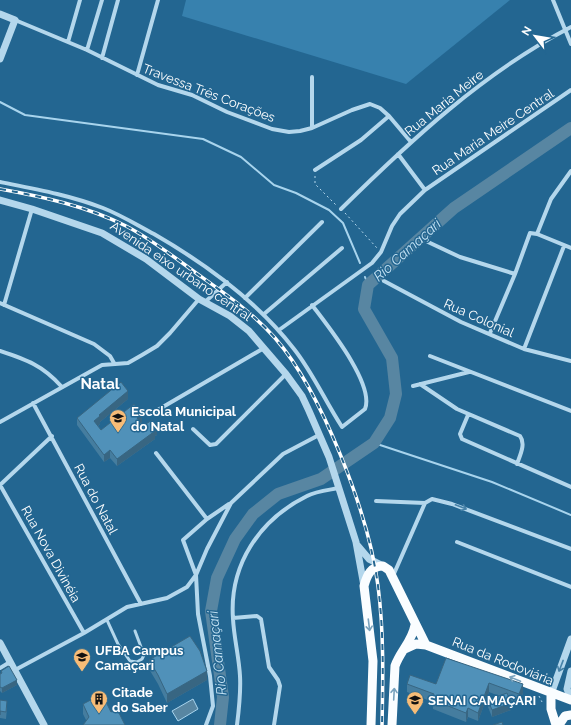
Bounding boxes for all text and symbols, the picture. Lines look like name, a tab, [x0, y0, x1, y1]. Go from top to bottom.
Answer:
north arrow	[515, 16, 555, 56]
text: N	[519, 24, 535, 38]
street label: Travessa Três Corações	[141, 61, 277, 125]
street label: Rua Maria Meire	[402, 67, 486, 139]
street label: Rua Maria Meire Central	[429, 85, 557, 178]
water label: Rio Camaçari	[370, 215, 445, 284]
street label: Avenida eixo urbano central	[108, 218, 255, 324]
street label: Rua Colonial	[441, 296, 517, 340]
district label: Natal	[80, 375, 120, 393]
place label: Escola Municipal do Natal	[131, 404, 237, 434]
school or university icon: Escola Municipal do Natal	[108, 408, 128, 433]
street label: Rua do Natal	[71, 461, 121, 537]
street label: Rua Nova Divinéia	[18, 503, 84, 605]
one-way arrow	[455, 504, 467, 512]
water label: Rio Camaçari	[204, 609, 229, 696]
one-way arrow	[365, 618, 372, 631]
street label: Rua da Rodoviária	[450, 634, 556, 688]
place label: UFBA Campus Camaçari	[95, 643, 184, 673]
school or university icon: UFBA Campus Camaçari	[72, 647, 92, 672]
one-way arrow	[556, 660, 564, 672]
one-way arrow	[509, 675, 521, 683]
place label: Citade do Saber	[112, 685, 168, 715]
one-way arrow	[390, 688, 397, 701]
building icon: Citade do Saber	[89, 689, 109, 714]
school or university icon: SENAI CAMAÇARI	[405, 690, 425, 715]
place label: SENAI CAMAÇARI	[428, 693, 536, 708]

